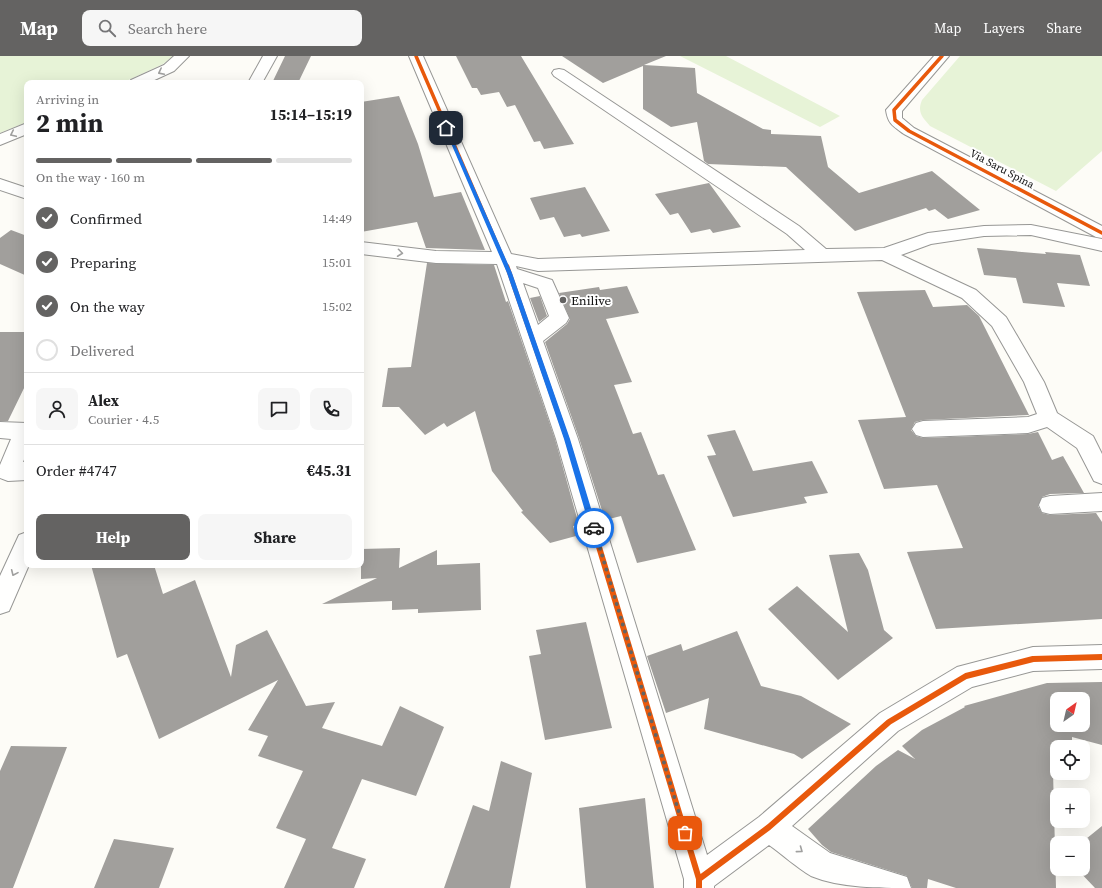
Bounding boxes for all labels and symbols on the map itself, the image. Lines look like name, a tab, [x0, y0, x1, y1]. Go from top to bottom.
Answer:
one-way arrow	[157, 67, 165, 75]
pin	[429, 111, 463, 145]
one-way arrow	[10, 129, 18, 137]
street label: Via Saru Spina	[967, 146, 1037, 192]
one-way arrow	[397, 248, 403, 257]
place label: Enilive	[571, 292, 611, 309]
marker: Enilive	[558, 295, 568, 305]
courier	[574, 508, 614, 548]
one-way arrow	[10, 569, 18, 576]
north arrow	[1050, 692, 1090, 732]
pin	[668, 816, 702, 850]
one-way arrow	[796, 845, 803, 852]

